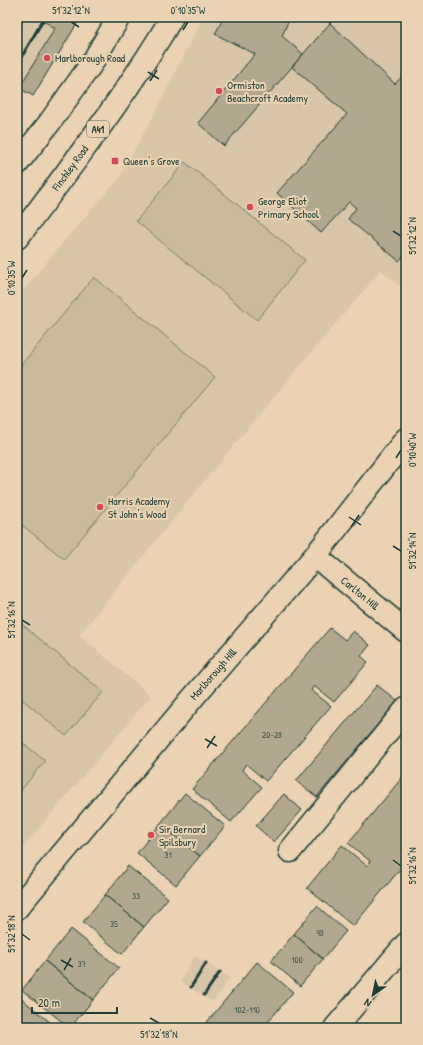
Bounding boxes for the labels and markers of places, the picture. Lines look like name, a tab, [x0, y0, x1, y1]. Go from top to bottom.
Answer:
place label: Marlborough Road	[55, 51, 126, 65]
marker: Marlborough Road	[42, 53, 52, 63]
place label: Ormiston Beachcroft Academy	[227, 78, 308, 105]
marker: Ormiston Beachcroft Academy	[214, 86, 224, 96]
place label: Queen's Grove	[123, 154, 180, 168]
marker: Queen's Grove	[110, 156, 120, 166]
place label: George Eliot Primary School	[258, 194, 319, 221]
marker: George Eliot Primary School	[245, 202, 255, 212]
place label: Harris Academy St John's Wood	[108, 494, 170, 521]
marker: Harris Academy St John's Wood	[95, 502, 105, 512]
place label: Sir Bernard Spilsbury	[159, 822, 206, 849]
marker: Sir Bernard Spilsbury	[146, 830, 156, 840]

